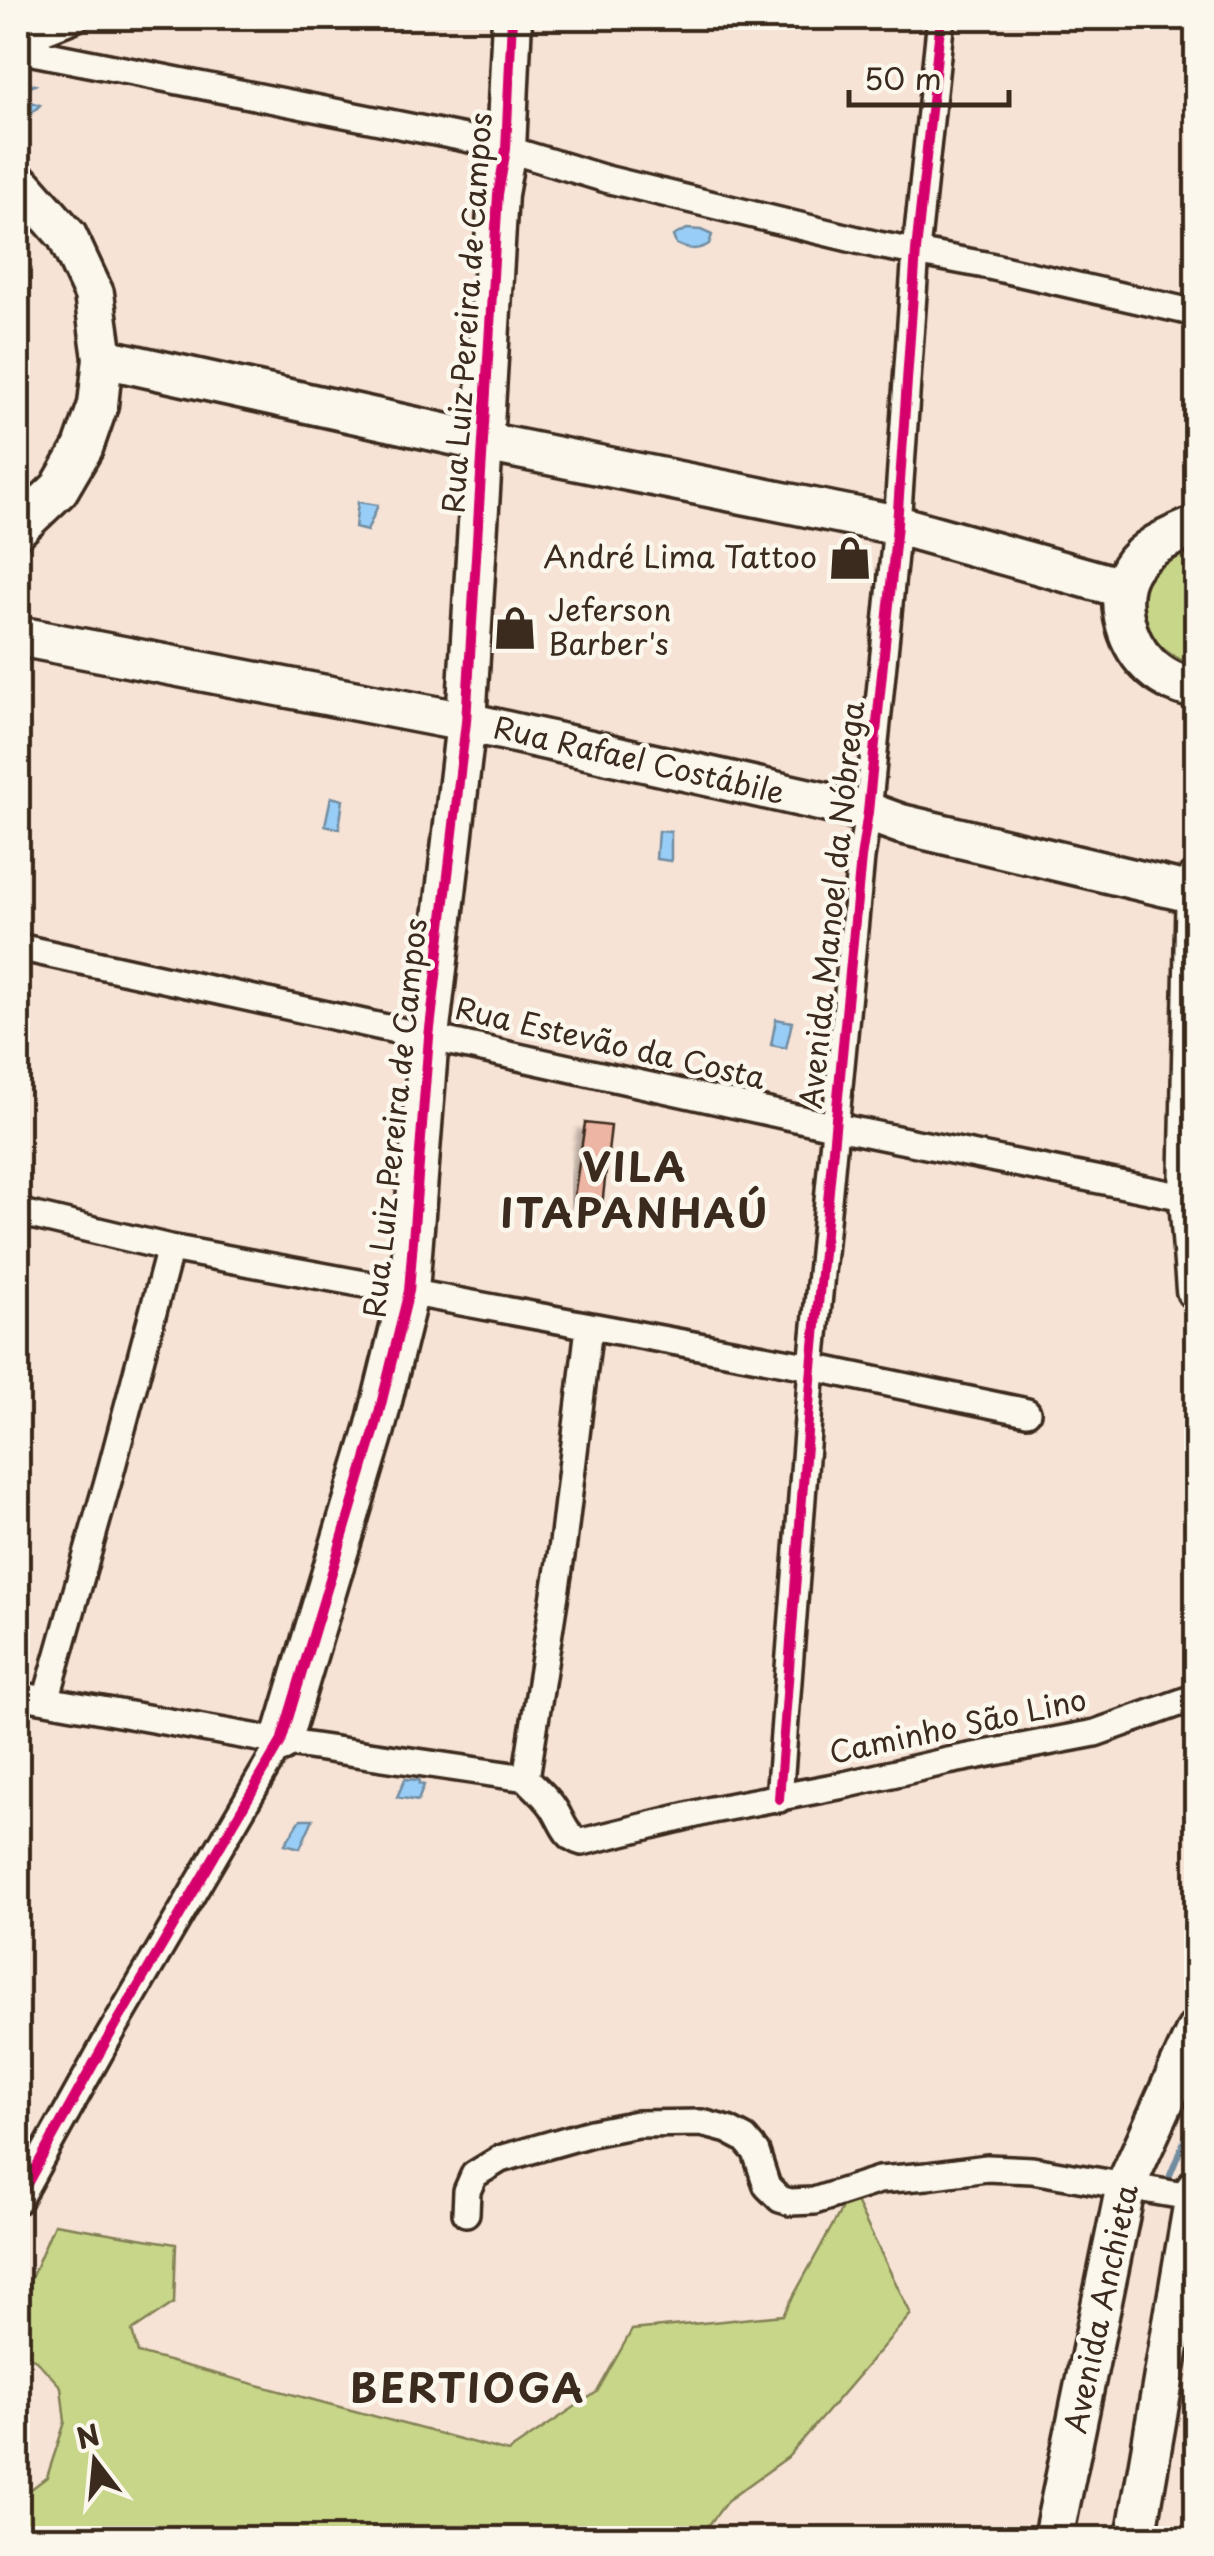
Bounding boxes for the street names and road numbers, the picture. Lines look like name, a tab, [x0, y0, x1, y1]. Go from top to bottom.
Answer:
street label: Rua Luiz Pereira de Campos	[429, 111, 502, 515]
street label: Avenida Manoel da Nóbrega	[787, 698, 874, 1111]
street label: Rua Rafael Costábile	[490, 703, 790, 814]
street label: Rua Luiz Pereira de Campos	[350, 916, 437, 1320]
street label: Rua Estevão da Costa	[451, 984, 770, 1099]
street label: Caminho São Lino	[825, 1675, 1090, 1774]
street label: Avenida Anchieta	[1051, 2180, 1148, 2437]

